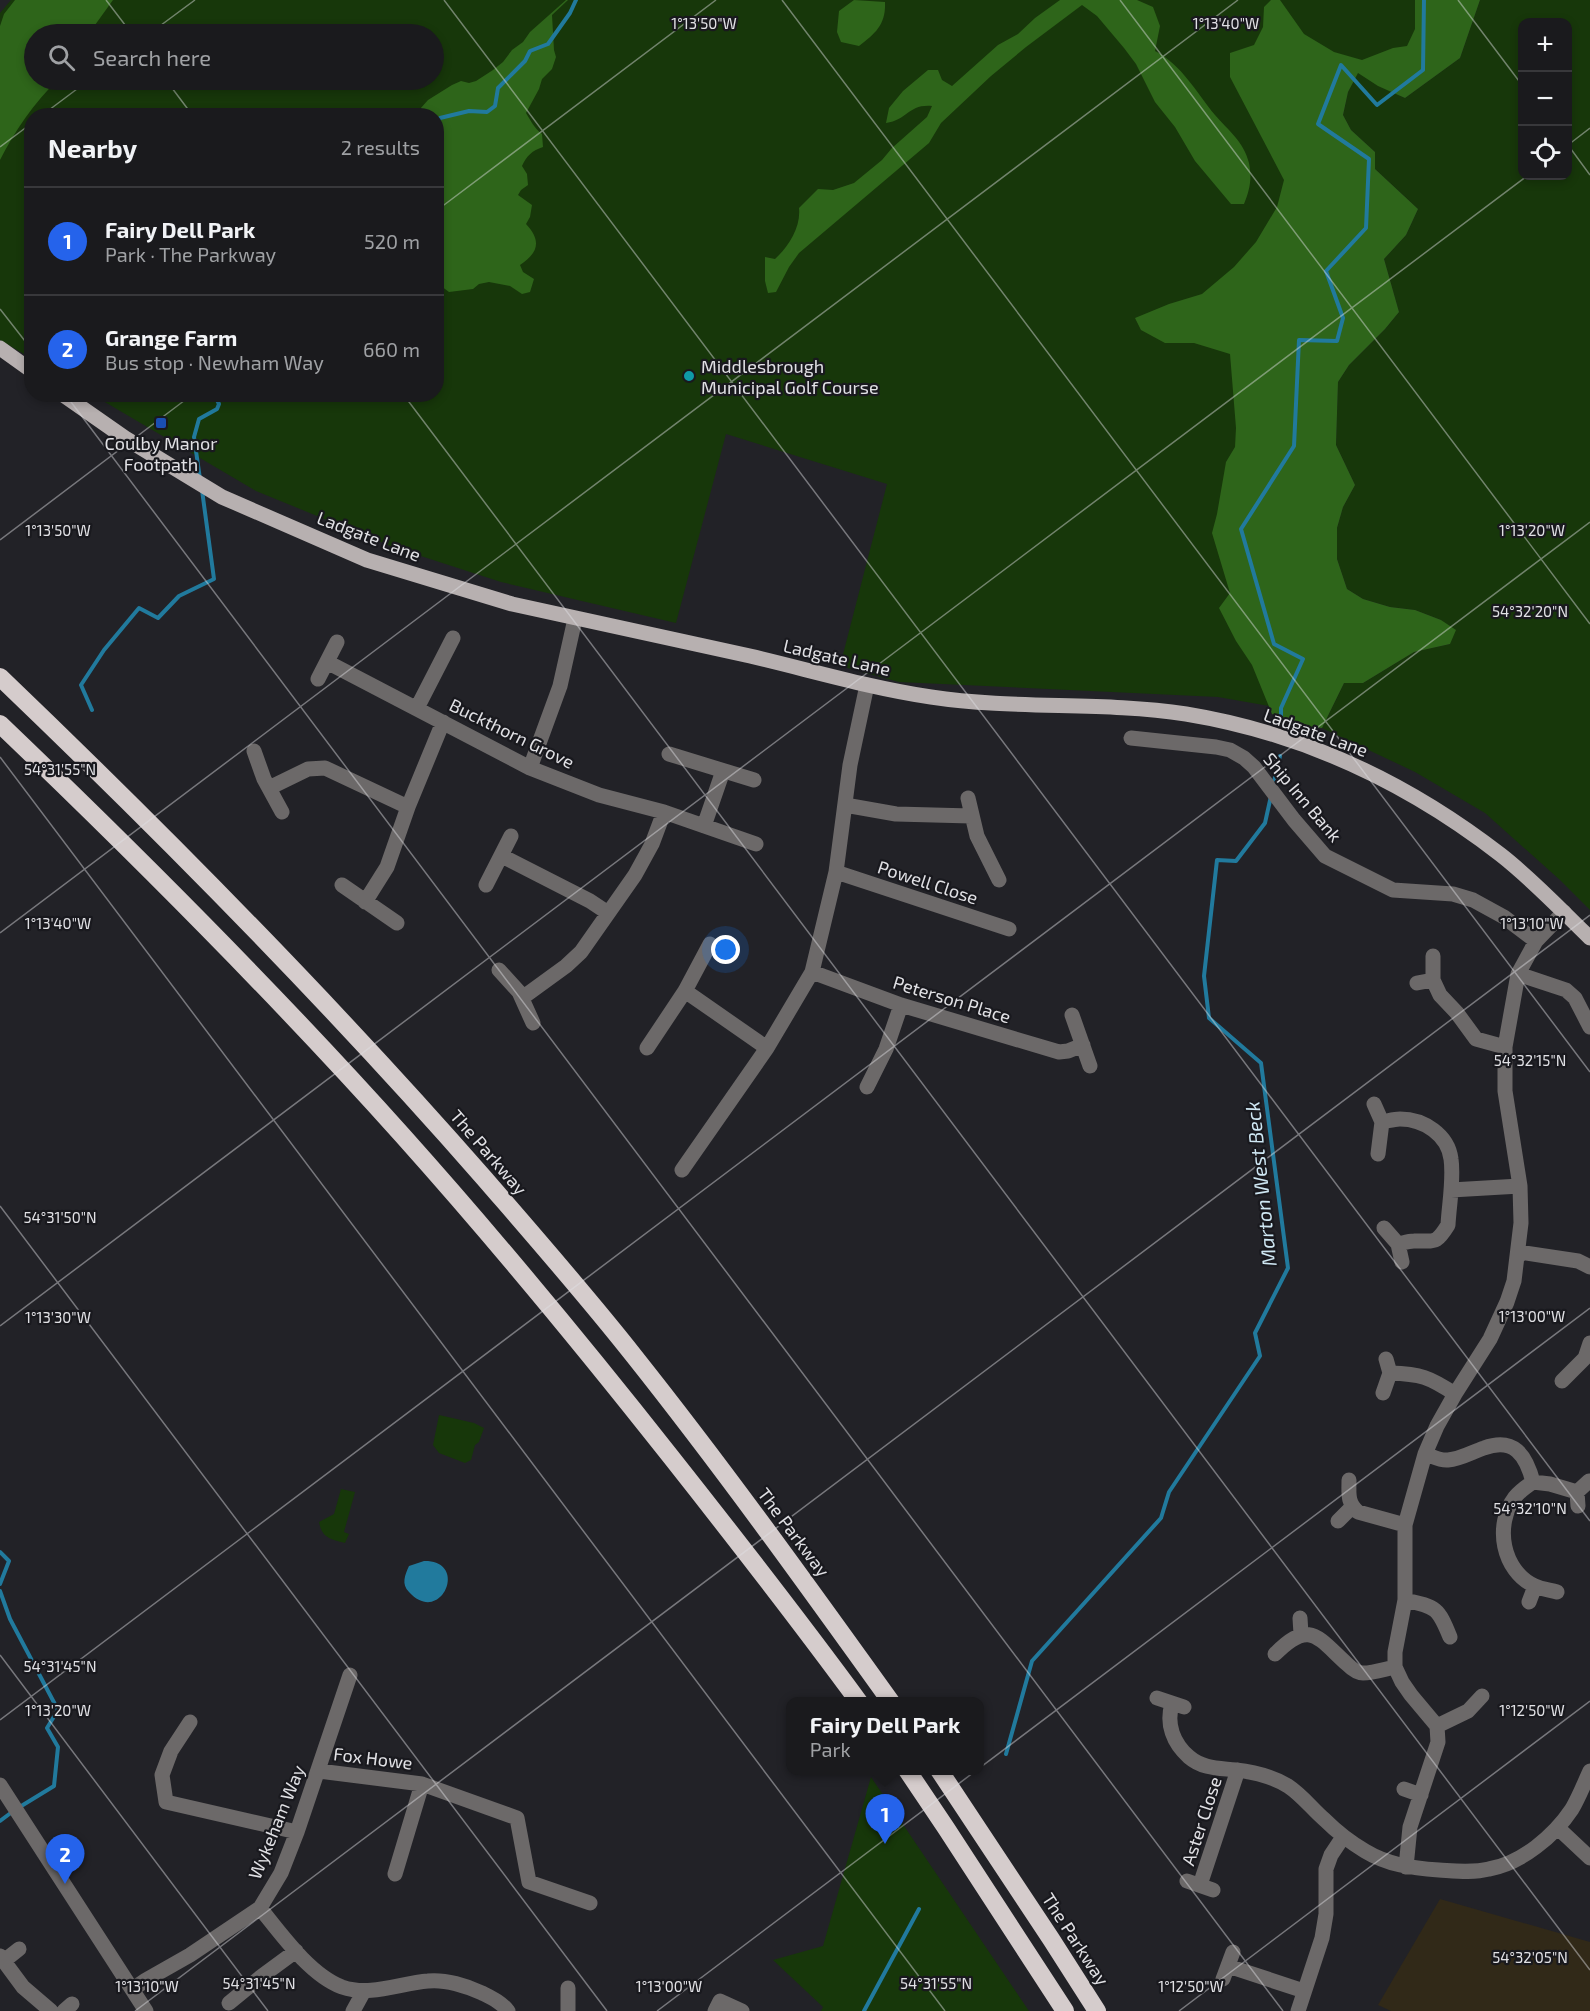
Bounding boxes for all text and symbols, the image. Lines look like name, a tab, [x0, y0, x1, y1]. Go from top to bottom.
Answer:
text: 1°13'50"W	[671, 14, 737, 32]
text: 1°13'40"W	[1193, 14, 1259, 32]
map controls	[1518, 18, 1572, 180]
button: +	[1518, 18, 1572, 72]
search box	[24, 24, 444, 90]
icon: search	[45, 41, 78, 74]
text: Search here	[93, 44, 211, 70]
button: −	[1518, 72, 1572, 126]
button: locate	[1518, 126, 1572, 180]
text: Nearby	[48, 132, 137, 163]
text: 2 results	[341, 135, 420, 159]
text: Fairy Dell Park	[105, 216, 255, 242]
text: 1	[63, 229, 72, 253]
text: 520 m	[364, 229, 420, 253]
text: Park · The Parkway	[105, 242, 276, 266]
text: Grange Farm	[105, 324, 237, 350]
text: 2	[62, 337, 73, 361]
text: 660 m	[363, 337, 420, 361]
text: Bus stop · Newham Way	[105, 350, 324, 374]
place label: Middlesbrough Municipal Golf Course	[701, 355, 879, 398]
marker: Middlesbrough Municipal Golf Course	[682, 369, 696, 383]
marker: Coulby Manor Footpath	[154, 416, 168, 430]
place label: Coulby Manor Footpath	[105, 432, 217, 475]
street label: Ladgate Lane	[314, 506, 424, 566]
text: 1°13'50"W	[25, 521, 91, 539]
text: 1°13'20"W	[1499, 521, 1565, 539]
text: 54°32'20"N	[1492, 602, 1568, 620]
street label: Ladgate Lane	[781, 634, 893, 680]
street label: Buckthorn Grove	[446, 693, 578, 773]
street label: Ladgate Lane	[1261, 703, 1371, 761]
street label: Ship Inn Bank	[1259, 748, 1347, 846]
text: 54°31'55"N	[24, 760, 96, 778]
street label: Powell Close	[875, 855, 981, 909]
text: 1°13'40"W	[25, 914, 91, 932]
text: 1°13'10"W	[1500, 914, 1564, 932]
your location	[711, 935, 740, 964]
street label: Peterson Place	[890, 971, 1014, 1027]
text: 54°32'15"N	[1494, 1051, 1566, 1069]
water label: Marton West Beck	[1239, 1100, 1281, 1268]
street label: The Parkway	[446, 1105, 532, 1199]
text: 54°31'50"N	[23, 1208, 97, 1226]
text: 1°13'00"W	[1499, 1307, 1565, 1325]
text: 1°13'30"W	[25, 1308, 91, 1326]
street label: The Parkway	[753, 1483, 835, 1581]
text: 54°32'10"N	[1493, 1499, 1567, 1517]
text: 54°31'45"N	[24, 1657, 97, 1675]
popup	[786, 1697, 984, 1775]
text: 1°13'20"W	[25, 1701, 91, 1719]
text: 1°12'50"W	[1499, 1701, 1565, 1719]
text: Fairy Dell Park	[810, 1711, 960, 1737]
text: Park	[810, 1737, 851, 1761]
street label: Fox Howe	[332, 1742, 414, 1774]
street label: Wykeham Way	[243, 1761, 309, 1882]
street label: Aster Close	[1176, 1774, 1226, 1868]
pin: 1	[866, 1794, 904, 1844]
pin: 2	[46, 1834, 84, 1884]
street label: The Parkway	[1038, 1889, 1114, 1990]
text: 54°32'05"N	[1492, 1948, 1568, 1966]
text: 54°31'45"N	[223, 1974, 296, 1992]
text: 54°31'55"N	[900, 1974, 972, 1992]
text: 1°13'10"W	[115, 1977, 179, 1995]
text: 1°13'00"W	[636, 1977, 702, 1995]
text: 1°12'50"W	[1158, 1977, 1224, 1995]

